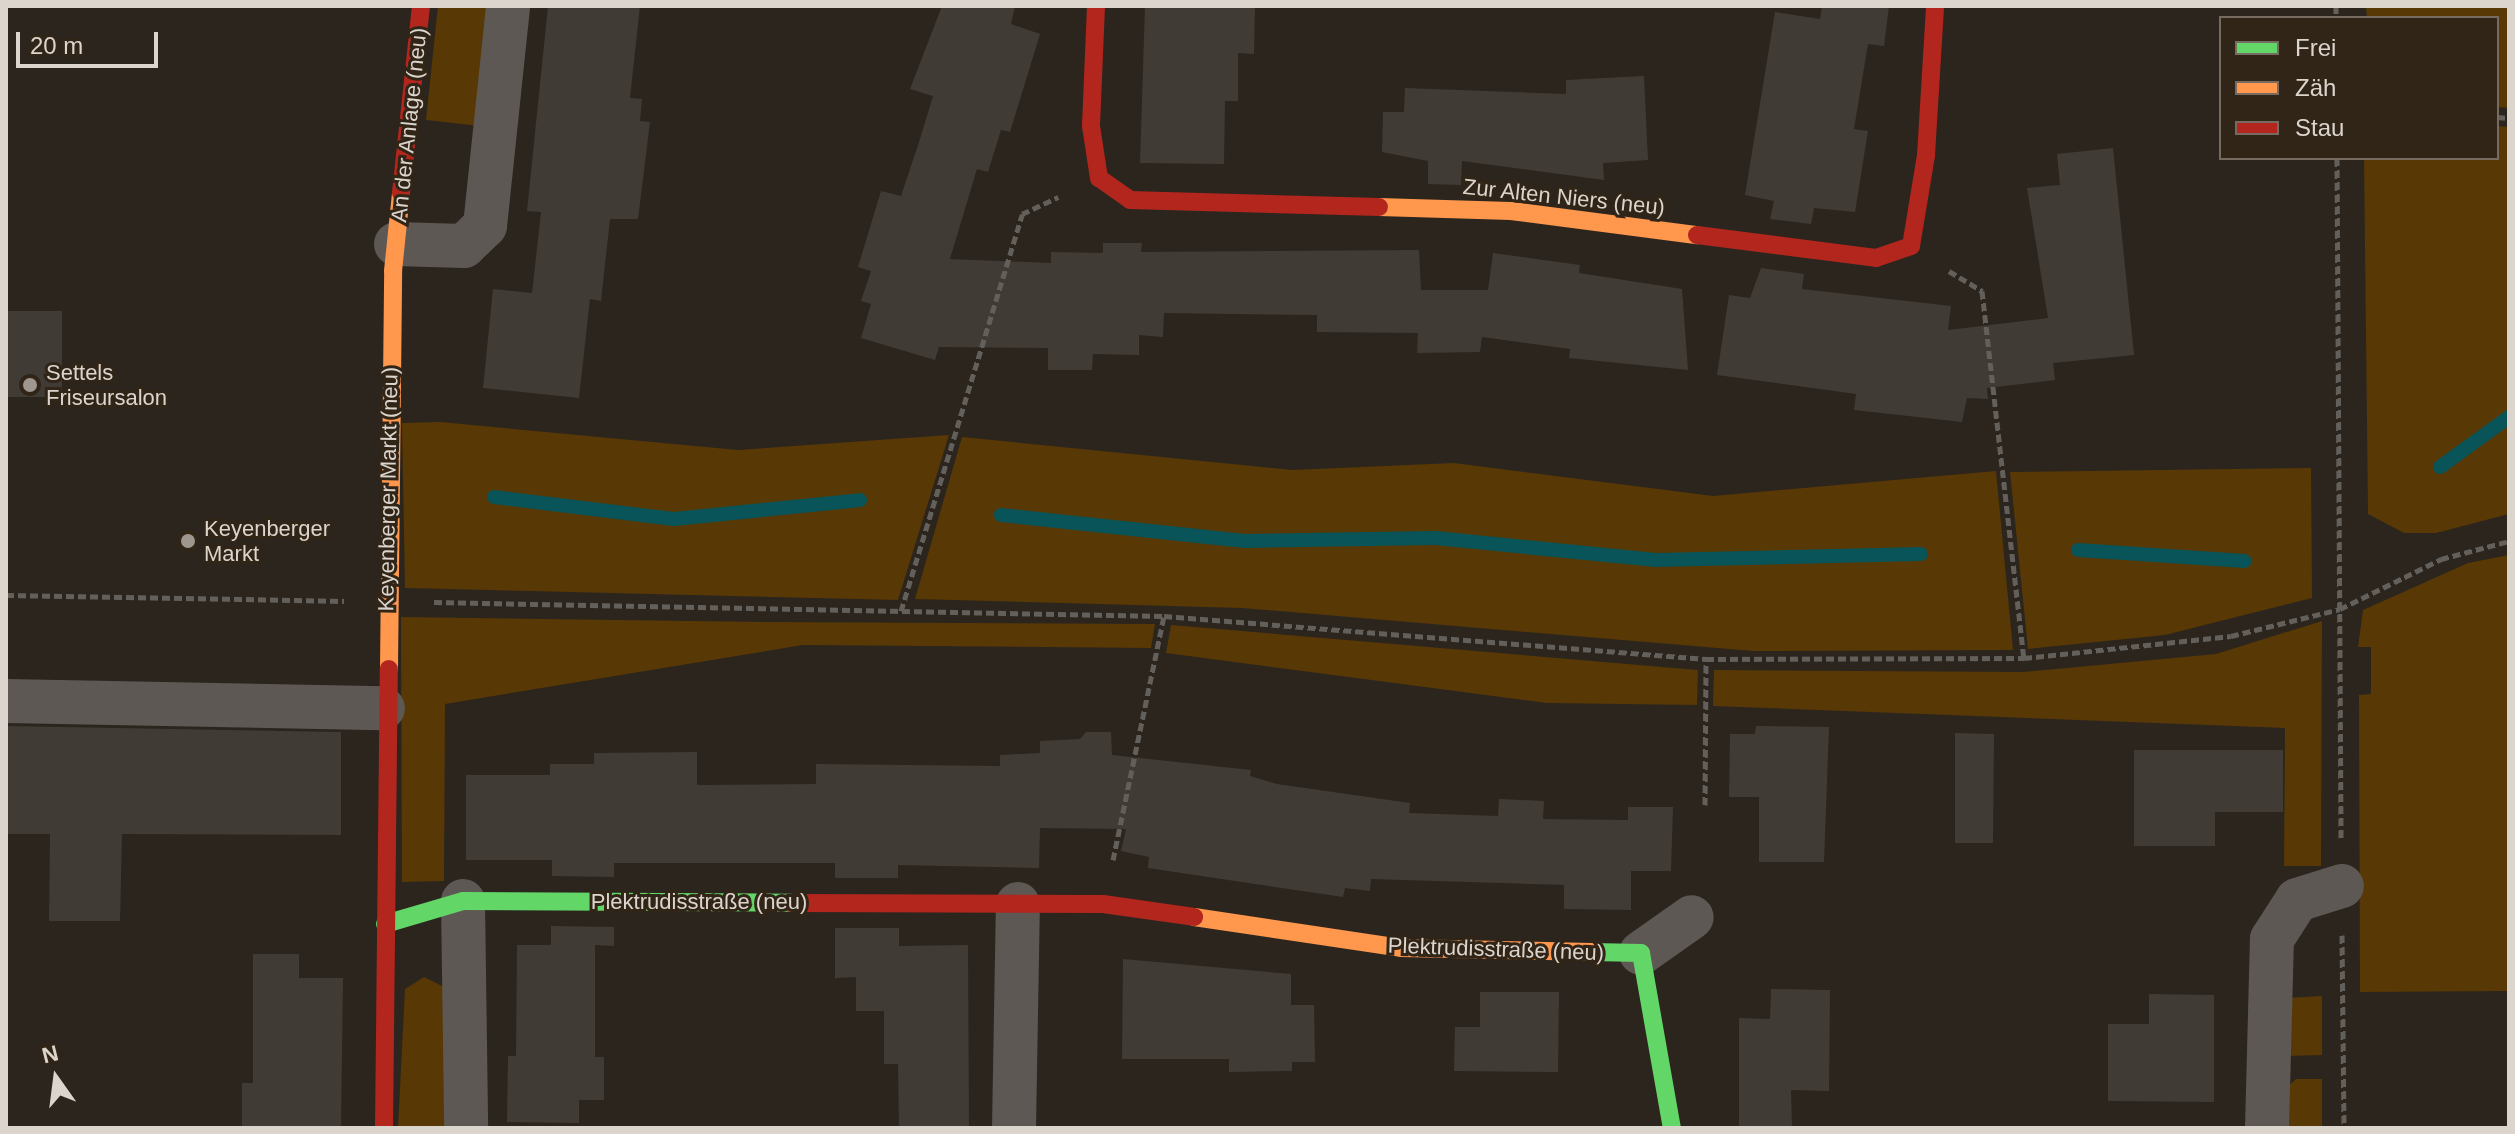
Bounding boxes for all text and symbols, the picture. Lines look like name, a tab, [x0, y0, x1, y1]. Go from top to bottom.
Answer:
scale bar	[20, 16, 162, 66]
legend	[2219, 16, 2499, 160]
street label: An der Anlage (neu)	[386, 26, 432, 224]
text: 20 m	[30, 32, 83, 59]
text: Frei	[2295, 34, 2336, 61]
text: Zäh	[2295, 74, 2336, 101]
text: Stau	[2295, 114, 2344, 141]
street label: Zur Alten Niers (neu)	[1461, 173, 1667, 221]
place label: Settels Friseursalon	[46, 359, 167, 410]
street label: Keyenberger Markt (neu)	[373, 367, 403, 611]
marker: Settels Friseursalon	[21, 376, 39, 394]
place label: Keyenberger Markt	[204, 515, 330, 566]
marker: Keyenberger Markt	[179, 532, 197, 550]
street label: Plektrudisstraße (neu)	[591, 889, 807, 915]
street label: Plektrudisstraße (neu)	[1387, 932, 1605, 966]
north arrow	[16, 1038, 96, 1118]
text: N	[39, 1040, 61, 1068]

